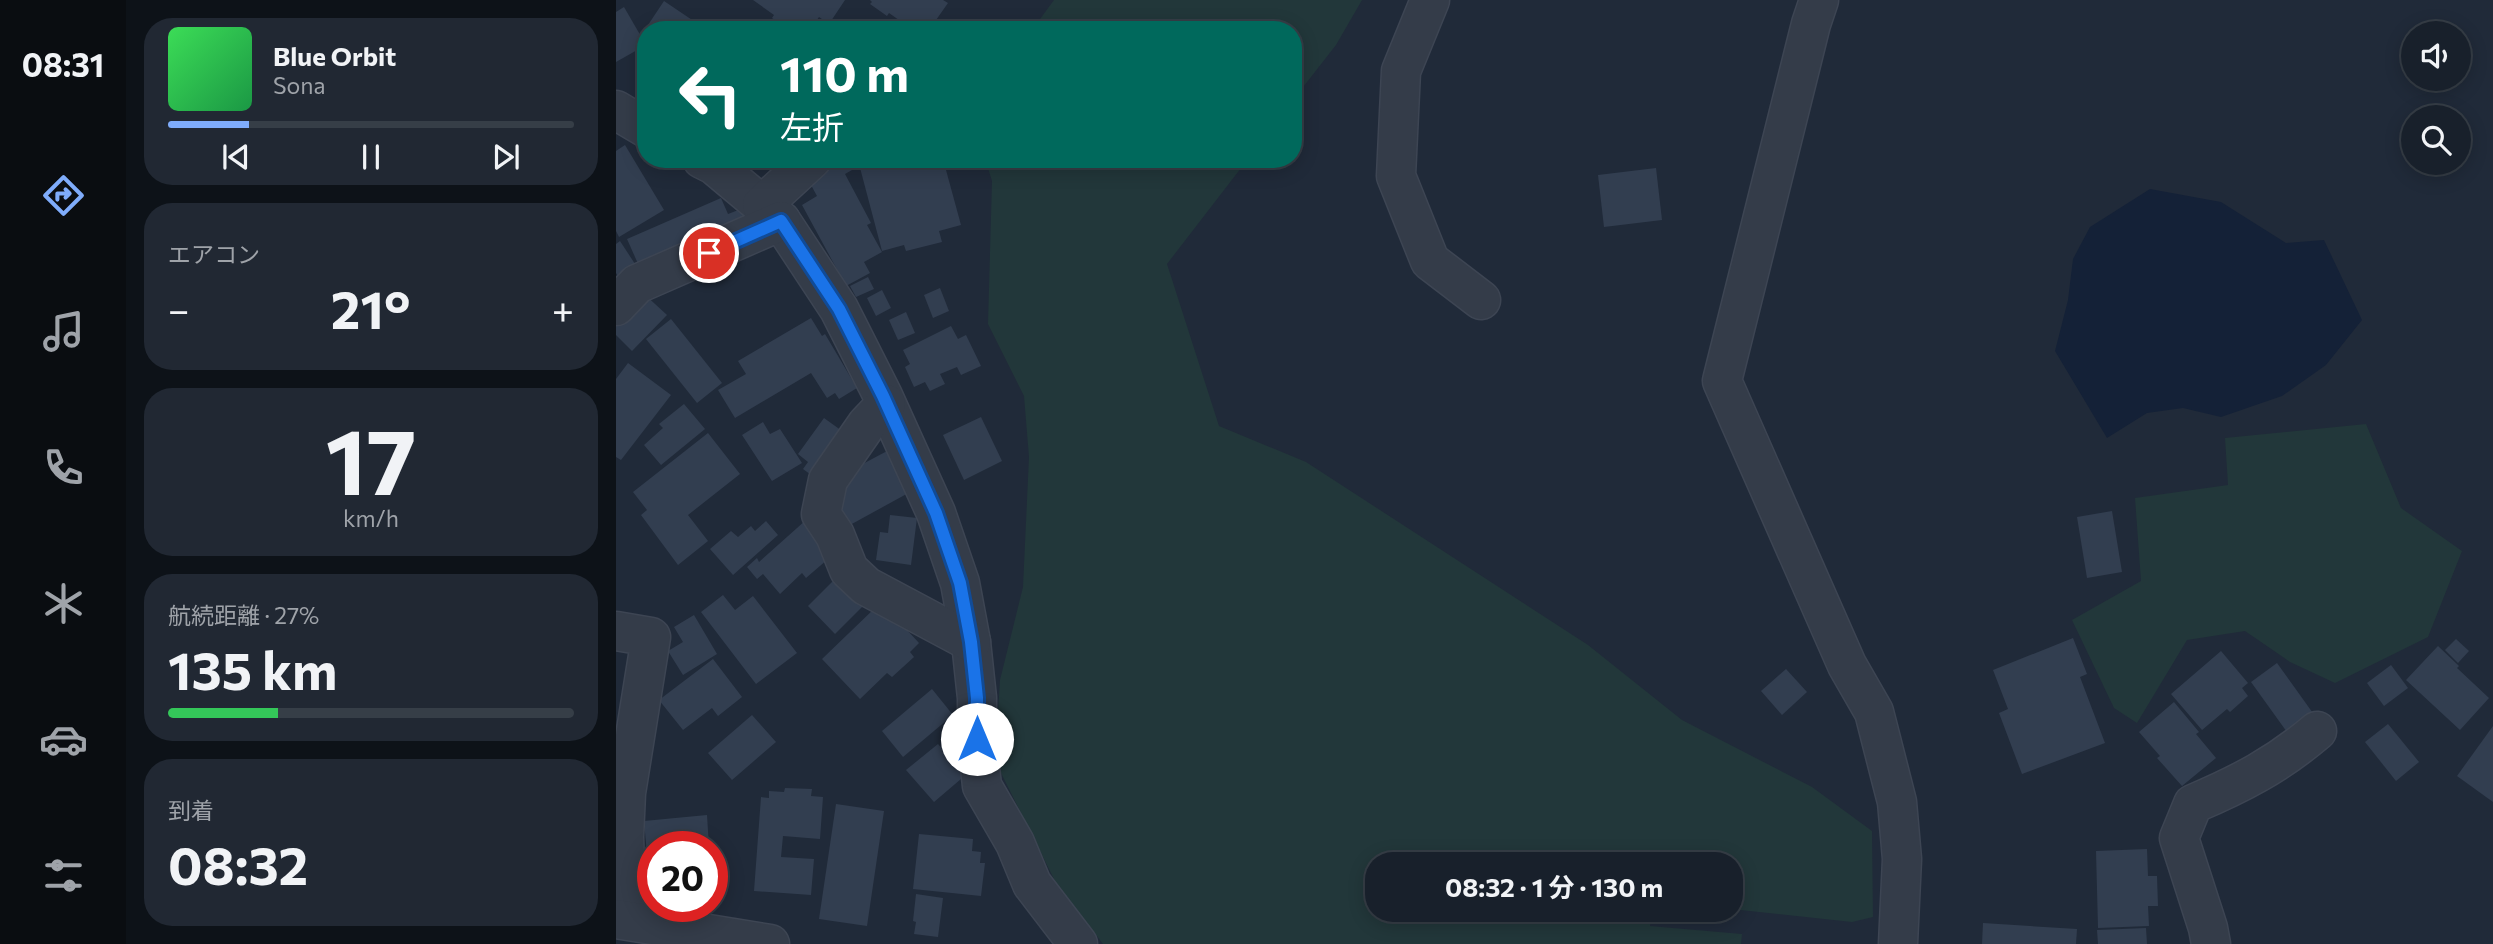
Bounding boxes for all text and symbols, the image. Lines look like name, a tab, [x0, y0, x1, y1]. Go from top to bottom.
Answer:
map controls	[2401, 21, 2471, 175]
button: sound	[2401, 21, 2471, 91]
text: Blue Orbit	[273, 40, 396, 71]
text: 110 m	[780, 42, 909, 102]
text: 08:31	[22, 44, 104, 84]
icon: left	[665, 49, 756, 140]
text: Sona	[273, 71, 325, 99]
button: search	[2401, 105, 2471, 175]
text: 左折	[780, 106, 844, 146]
icon: previous	[217, 138, 255, 176]
icon: pause	[352, 138, 390, 176]
icon: next	[487, 138, 525, 176]
icon: directions	[39, 171, 88, 220]
pin	[679, 223, 739, 283]
icon: arrive	[690, 234, 728, 272]
text: エアコン	[168, 240, 260, 268]
text: 21°	[331, 276, 410, 340]
text: −	[168, 285, 190, 332]
text: +	[552, 285, 574, 332]
icon: music	[39, 307, 88, 356]
text: 17	[325, 402, 417, 514]
icon: phone	[39, 443, 88, 492]
text: km/h	[343, 504, 399, 532]
icon: climate	[39, 579, 88, 628]
text: 航続距離 · 27%	[168, 601, 319, 629]
text: 135 km	[168, 637, 337, 701]
position arrow	[940, 702, 1014, 776]
icon: car	[39, 715, 88, 764]
text: 到着	[168, 796, 214, 824]
speed limit sign: 20	[637, 831, 728, 922]
text: 08:32	[168, 832, 308, 896]
icon: filters	[39, 851, 88, 900]
text: 08:32 · 1 分 · 130 m	[1445, 871, 1663, 902]

